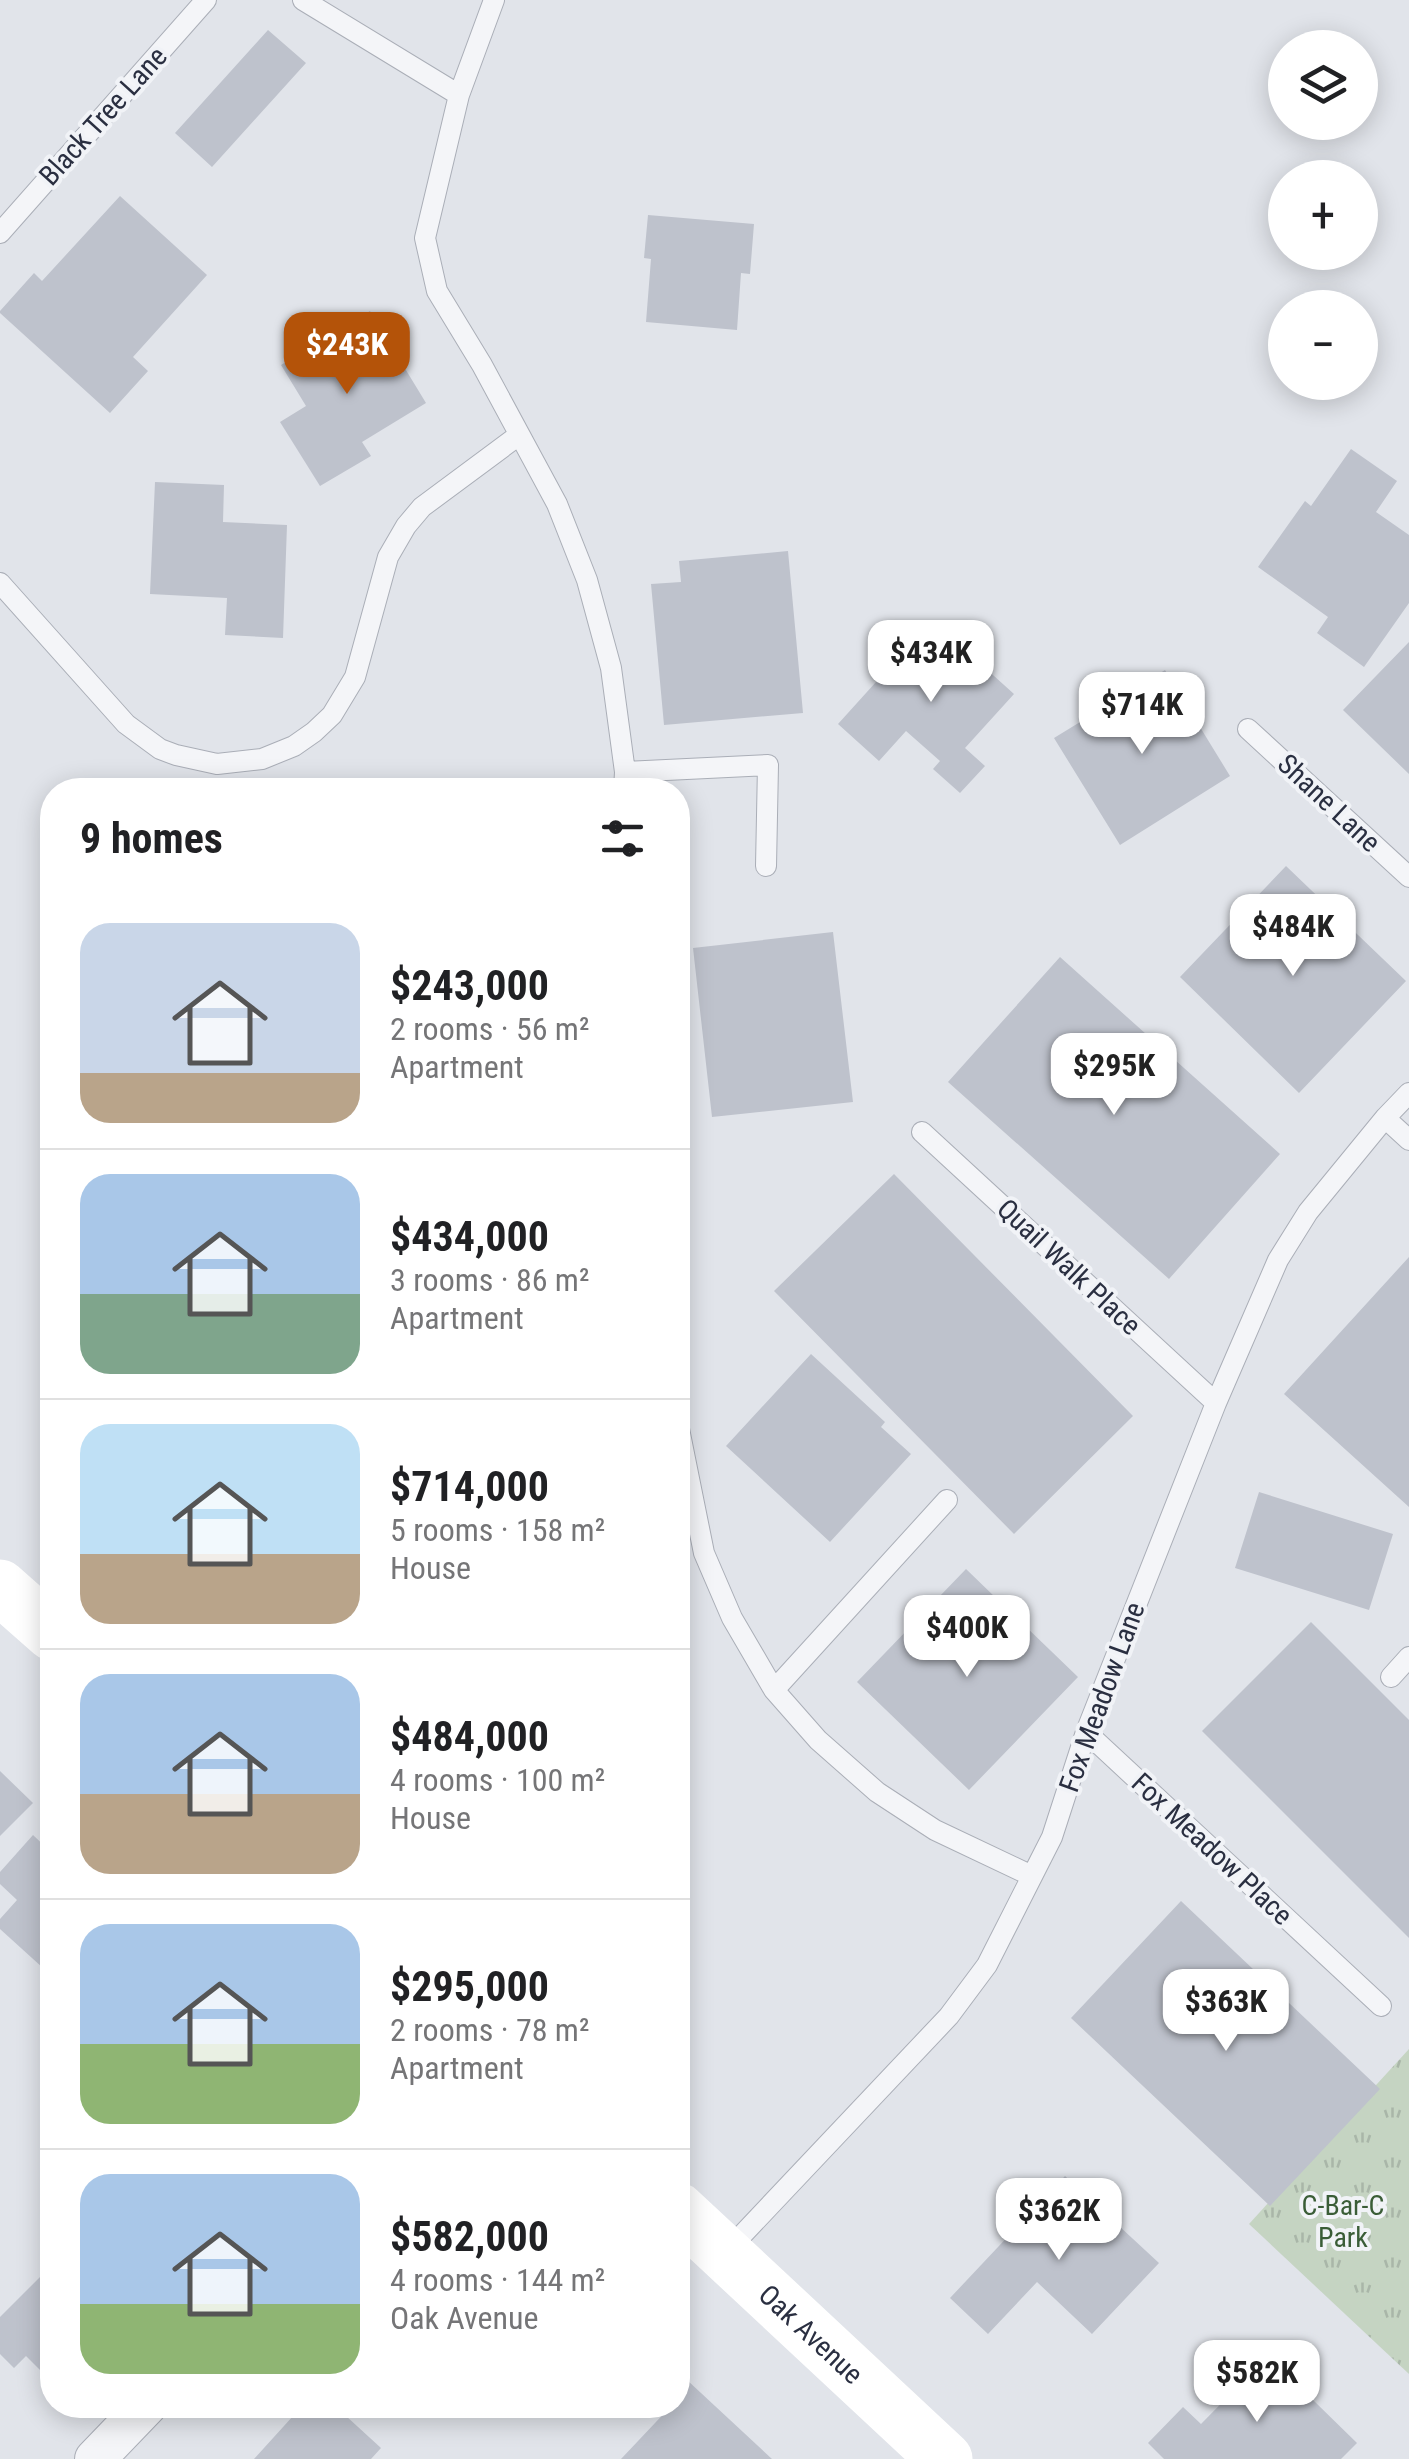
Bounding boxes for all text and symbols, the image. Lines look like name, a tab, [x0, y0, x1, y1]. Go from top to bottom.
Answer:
map controls	[1268, 30, 1378, 400]
button: layers	[1268, 30, 1378, 140]
street label: Black Tree Lane	[32, 40, 174, 192]
button: +	[1268, 160, 1378, 270]
button: −	[1268, 290, 1378, 400]
pin: $243K	[277, 312, 417, 397]
text: $243K	[306, 325, 388, 363]
pin: $434K	[861, 620, 1001, 705]
text: $434K	[890, 633, 972, 671]
pin: $714K	[1072, 672, 1212, 757]
text: $714K	[1101, 685, 1183, 723]
street label: Shane Lane	[1271, 747, 1387, 859]
icon: filters	[595, 811, 650, 866]
text: 9 homes	[80, 814, 223, 863]
pin: $484K	[1223, 894, 1363, 979]
text: $484K	[1252, 907, 1334, 945]
text: $243,000	[390, 961, 549, 1010]
icon: home	[160, 963, 280, 1083]
text: 2 rooms · 56 m²	[390, 1010, 589, 1048]
pin: $295K	[1044, 1033, 1184, 1118]
text: $295K	[1073, 1046, 1155, 1084]
text: Apartment	[390, 1048, 524, 1086]
street label: Quail Walk Place	[990, 1192, 1148, 1342]
text: $434,000	[390, 1212, 549, 1261]
icon: home	[160, 1214, 280, 1334]
text: 3 rooms · 86 m²	[390, 1261, 589, 1299]
text: Apartment	[390, 1299, 524, 1337]
text: $714,000	[390, 1462, 549, 1511]
icon: home	[160, 1464, 280, 1584]
text: 5 rooms · 158 m²	[390, 1511, 605, 1549]
text: House	[390, 1549, 471, 1587]
pin: $400K	[897, 1595, 1037, 1680]
street label: Fox Meadow Lane	[1052, 1598, 1152, 1796]
text: $400K	[926, 1608, 1008, 1646]
text: $484,000	[390, 1712, 549, 1761]
icon: home	[160, 1714, 280, 1834]
text: 4 rooms · 100 m²	[390, 1761, 605, 1799]
street label: Fox Meadow Place	[1125, 1766, 1299, 1932]
text: House	[390, 1799, 471, 1837]
text: $295,000	[390, 1962, 549, 2011]
icon: home	[160, 1964, 280, 2084]
pin: $363K	[1156, 1969, 1296, 2054]
text: $363K	[1185, 1982, 1267, 2020]
text: 2 rooms · 78 m²	[390, 2011, 589, 2049]
text: Apartment	[390, 2049, 524, 2087]
pin: $362K	[989, 2178, 1129, 2263]
park label: C-Bar-C Park	[1302, 2189, 1384, 2254]
text: $362K	[1018, 2191, 1100, 2229]
text: $582,000	[390, 2212, 549, 2261]
icon: home	[160, 2214, 280, 2334]
text: 4 rooms · 144 m²	[390, 2261, 605, 2299]
street label: Oak Avenue	[752, 2278, 870, 2391]
text: Oak Avenue	[390, 2299, 538, 2337]
pin: $582K	[1187, 2340, 1327, 2425]
text: $582K	[1216, 2353, 1298, 2391]

